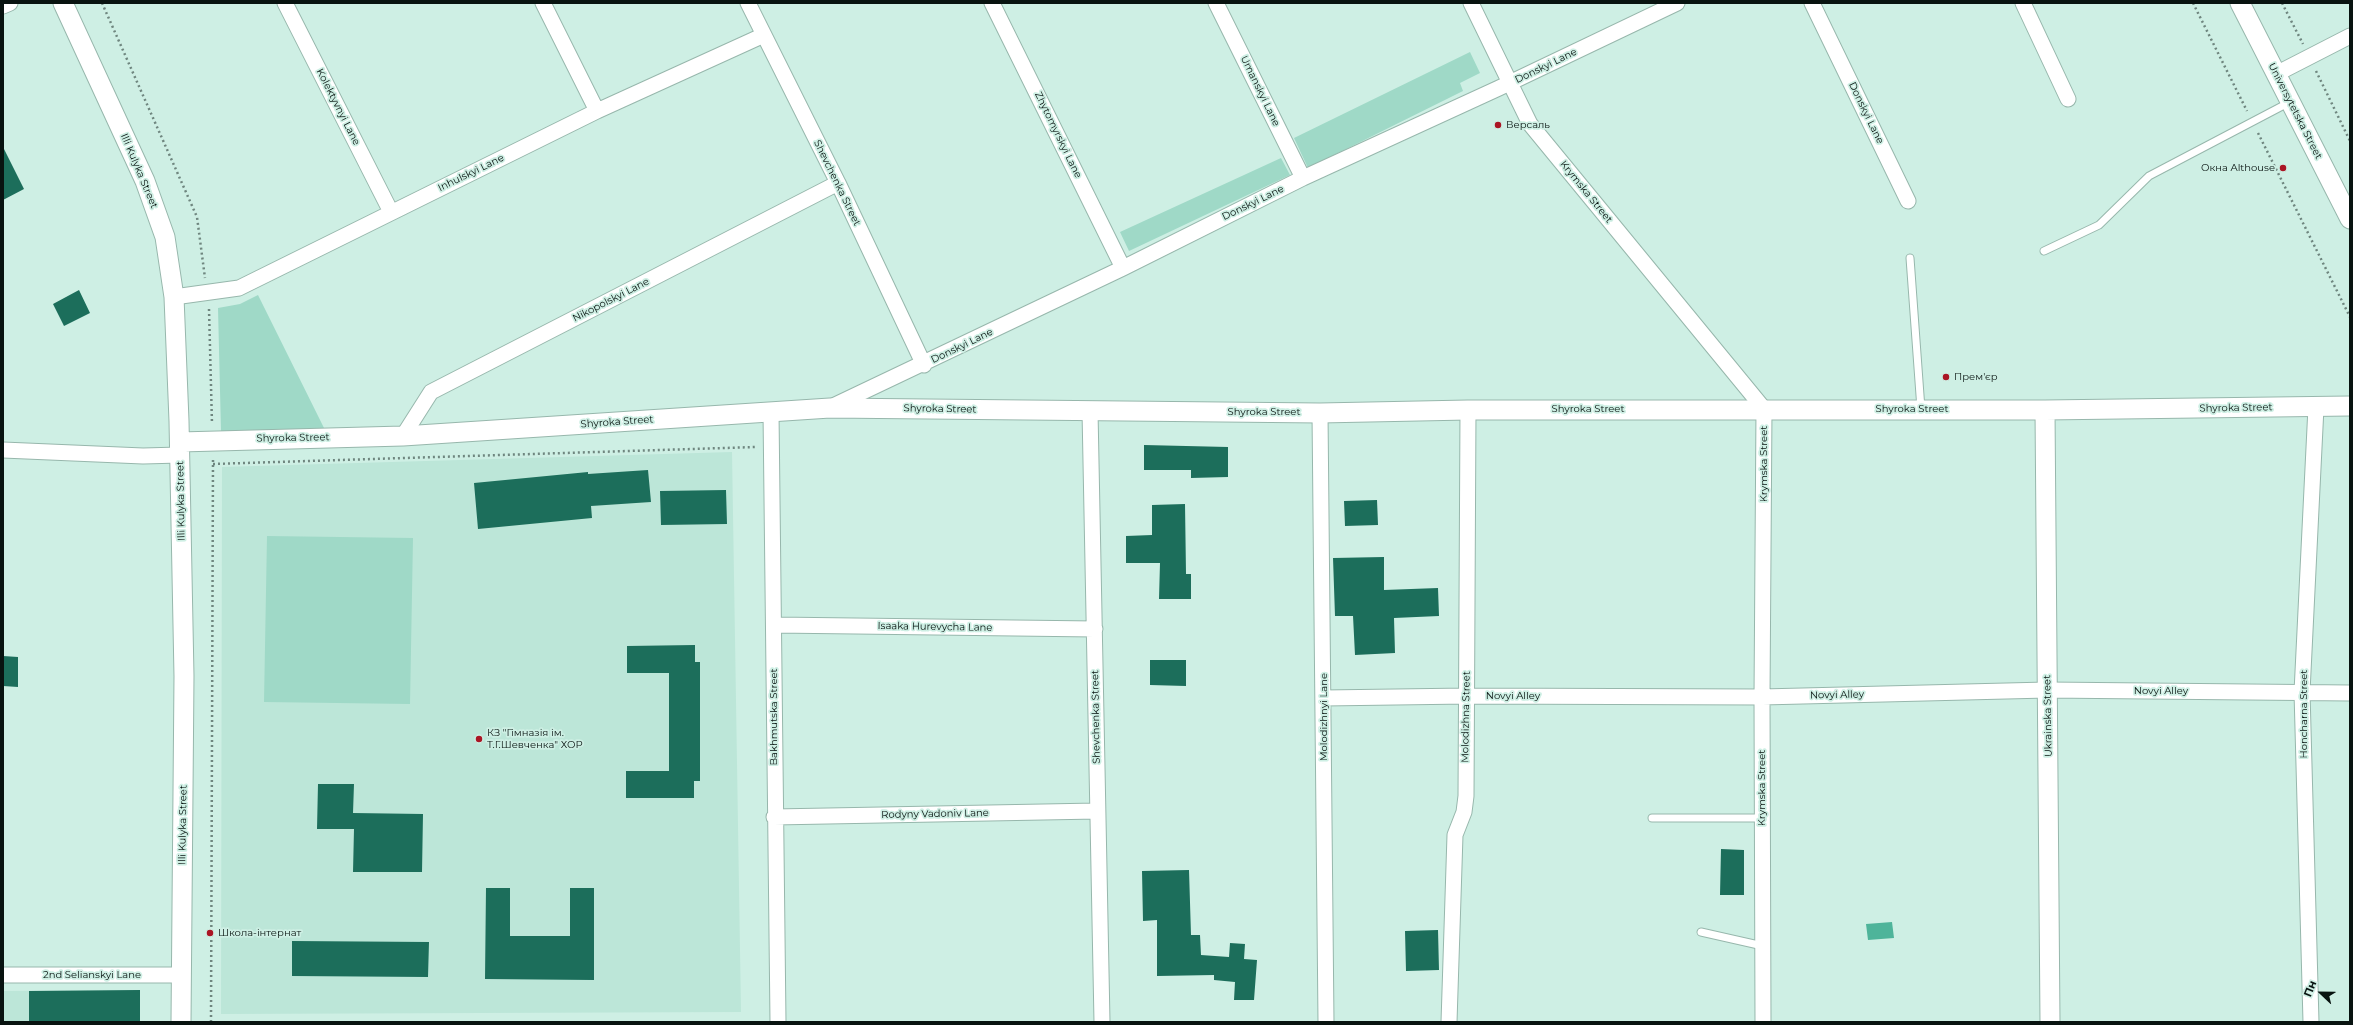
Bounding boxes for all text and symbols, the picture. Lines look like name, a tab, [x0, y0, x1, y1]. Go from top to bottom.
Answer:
street label: Donskyi Lane	[1513, 46, 1579, 86]
street label: Umanskyi Lane	[1238, 54, 1282, 128]
street label: Universytetska Street	[2265, 61, 2325, 161]
street label: Kolektyvnyi Lane	[314, 67, 362, 147]
street label: Donskyi Lane	[1846, 80, 1886, 146]
street label: Zhytomyrskyi Lane	[1032, 90, 1084, 180]
place label: Версаль	[1506, 119, 1550, 131]
marker: Версаль	[1493, 120, 1503, 130]
street label: Illi Kulyka Street	[118, 132, 160, 210]
street label: Shevchenka Street	[811, 138, 863, 228]
street label: Inhulskyi Lane	[436, 152, 506, 194]
street label: Krymska Street	[1557, 158, 1615, 226]
place label: Окна Althouse	[2201, 162, 2275, 174]
marker: Окна Althouse	[2278, 163, 2288, 173]
street label: Donskyi Lane	[1220, 183, 1286, 223]
street label: Nikopolskyi Lane	[571, 275, 651, 325]
street label: Donskyi Lane	[929, 326, 995, 366]
place label: Прем'єр	[1954, 371, 1998, 383]
marker: Прем'єр	[1941, 372, 1951, 382]
street label: Shyroka Street	[2199, 401, 2273, 415]
street label: Shyroka Street	[903, 402, 977, 416]
street label: Shyroka Street	[1552, 403, 1624, 415]
street label: Shyroka Street	[1876, 403, 1948, 415]
street label: Shyroka Street	[1228, 406, 1300, 418]
street label: Shyroka Street	[580, 413, 654, 431]
street label: Krymska Street	[1758, 426, 1770, 502]
street label: Shyroka Street	[256, 431, 330, 445]
street label: Illi Kulyka Street	[174, 461, 188, 541]
street label: Isaaka Hurevycha Lane	[877, 620, 993, 634]
street label: Bakhmutska Street	[768, 668, 780, 766]
street label: Shevchenka Street	[1089, 670, 1103, 764]
street label: Honcharna Street	[2298, 670, 2310, 758]
street label: Molodizhna Street	[1459, 671, 1473, 763]
street label: Molodizhnyi Lane	[1318, 673, 1330, 761]
street label: Ukrainska Street	[2041, 675, 2055, 757]
street label: Novyi Alley	[2134, 685, 2188, 697]
street label: Novyi Alley	[1810, 689, 1864, 701]
street label: Novyi Alley	[1486, 690, 1540, 702]
place label: КЗ "Гімназія ім. Т.Г.Шевченка" ХОР	[487, 727, 583, 750]
marker: КЗ "Гімназія ім. Т.Г.Шевченка" ХОР	[474, 734, 484, 744]
street label: Krymska Street	[1756, 750, 1768, 826]
street label: Illi Kulyka Street	[176, 785, 190, 865]
street label: Rodyny Vadoniv Lane	[881, 807, 989, 821]
place label: Школа-інтернат	[218, 927, 301, 939]
marker: Школа-інтернат	[205, 928, 215, 938]
street label: 2nd Selianskyi Lane	[43, 969, 141, 981]
north arrow	[2301, 973, 2341, 1013]
text: Пн	[2300, 978, 2319, 999]

